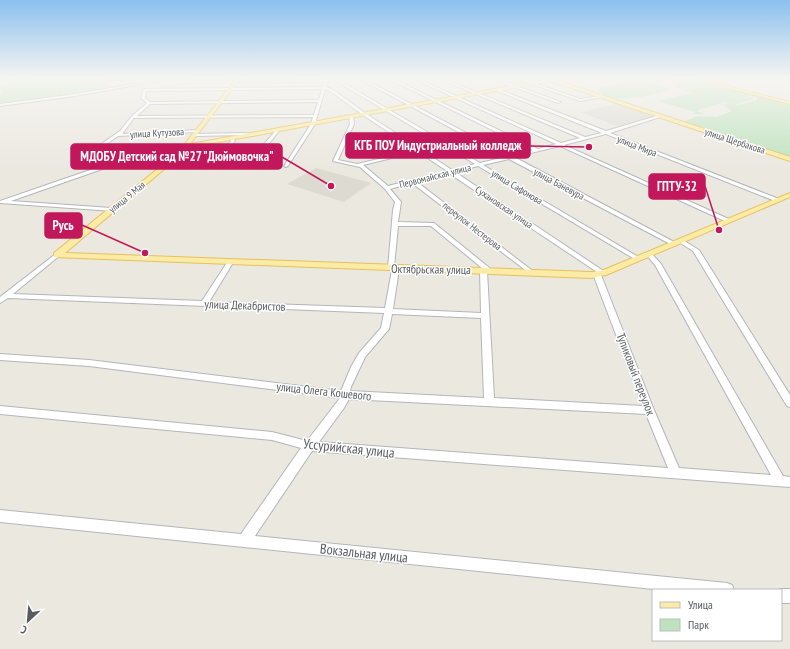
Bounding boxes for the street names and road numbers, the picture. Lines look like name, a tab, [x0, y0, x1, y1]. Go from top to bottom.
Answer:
street label: улица Кутузова	[130, 125, 184, 141]
street label: улица Щербакова	[703, 125, 767, 157]
street label: улица Мира	[615, 132, 659, 160]
street label: Первомайская улица	[398, 161, 472, 191]
street label: улица Баневура	[531, 165, 587, 203]
street label: улица Сафонова	[489, 167, 545, 207]
street label: улица 9 Мая	[106, 178, 148, 216]
street label: Сухановская улица	[473, 183, 535, 231]
street label: переулок Нестерова	[440, 199, 504, 253]
street label: Октябрьская улица	[391, 261, 471, 277]
street label: улица Декабристов	[204, 296, 286, 314]
street label: Тупиковый переулок	[613, 331, 659, 418]
street label: улица Олега Кошевого	[276, 379, 372, 403]
street label: Уссурийская улица	[302, 434, 396, 462]
street label: Вокзальная улица	[319, 539, 409, 567]

